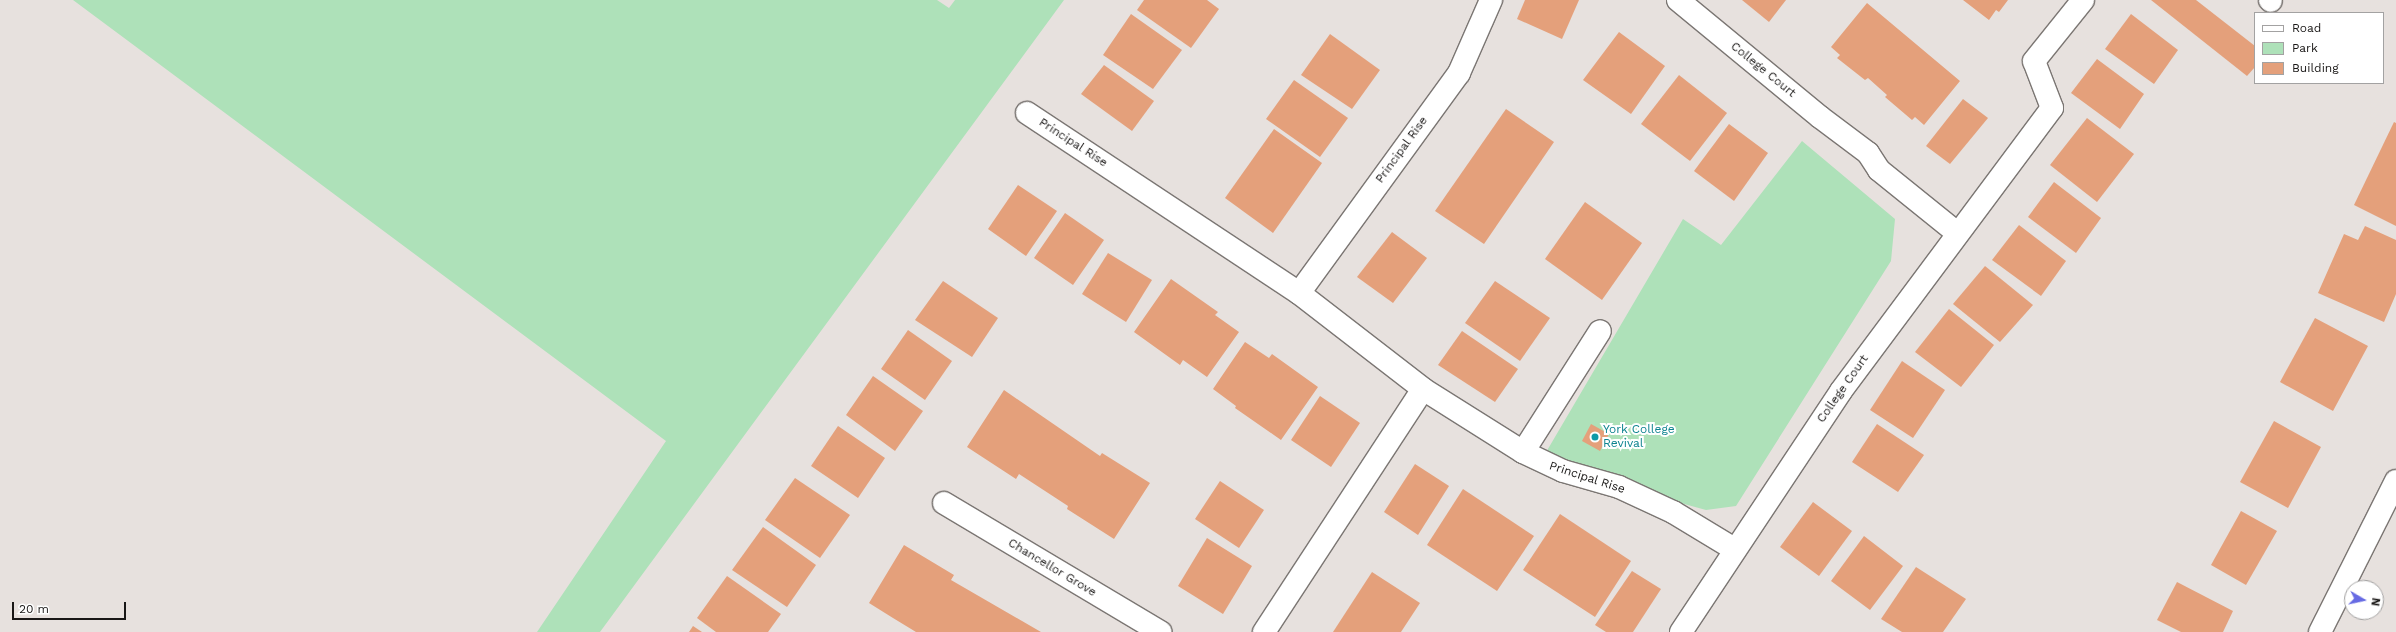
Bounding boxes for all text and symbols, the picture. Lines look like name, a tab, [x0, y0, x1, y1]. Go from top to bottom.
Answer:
legend	[2254, 12, 2384, 84]
text: Road	[2292, 21, 2321, 35]
street label: College Court	[1728, 39, 1798, 101]
text: Park	[2292, 41, 2318, 55]
text: Building	[2292, 61, 2339, 75]
street label: Principal Rise	[1373, 114, 1431, 186]
street label: Principal Rise	[1036, 115, 1110, 171]
street label: College Court	[1814, 352, 1872, 426]
place label: York College Revival	[1603, 423, 1675, 451]
marker: York College Revival	[1590, 432, 1600, 442]
street label: Principal Rise	[1547, 459, 1627, 497]
street label: Chancellor Grove	[1005, 536, 1099, 600]
north arrow	[2344, 580, 2384, 620]
scale bar	[14, 594, 128, 620]
text: N	[2368, 597, 2382, 607]
text: 20 m	[19, 602, 49, 616]

